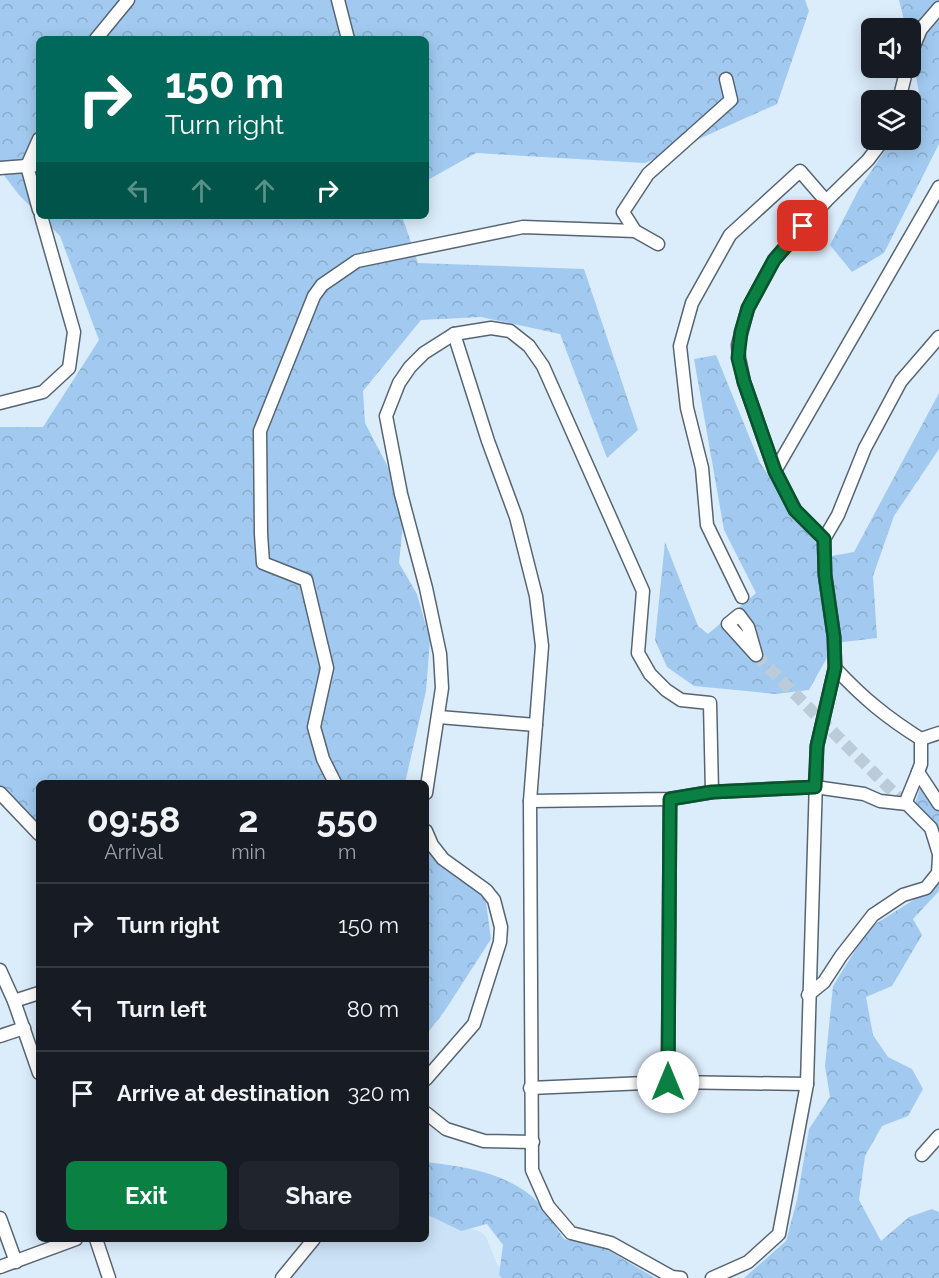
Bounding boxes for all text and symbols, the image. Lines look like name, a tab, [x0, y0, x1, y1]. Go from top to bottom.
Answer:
map controls	[861, 18, 921, 150]
button: sound	[861, 18, 921, 78]
text: 150 m	[165, 59, 284, 108]
icon: right	[66, 60, 144, 138]
button: layers	[861, 90, 921, 150]
text: Turn right	[165, 109, 284, 140]
icon: left	[122, 174, 155, 207]
icon: ahead	[185, 174, 218, 207]
icon: ahead	[248, 174, 281, 207]
icon: right	[311, 174, 344, 207]
pin	[777, 200, 828, 251]
icon: arrive	[786, 209, 819, 242]
text: 09:58	[87, 798, 181, 840]
text: 2	[238, 798, 259, 840]
text: 550	[316, 798, 378, 840]
text: Arrival	[104, 840, 163, 864]
text: min	[231, 840, 266, 864]
text: m	[338, 840, 357, 864]
icon: right	[66, 909, 99, 942]
text: Turn right	[117, 912, 220, 938]
text: 150 m	[338, 912, 399, 938]
icon: left	[66, 993, 99, 1026]
text: Turn left	[117, 996, 207, 1022]
text: 80 m	[347, 996, 399, 1022]
position arrow	[636, 1050, 700, 1114]
icon: arrive	[66, 1077, 99, 1110]
text: Arrive at destination	[117, 1080, 330, 1106]
text: 320 m	[348, 1080, 410, 1106]
button: Exit	[66, 1161, 227, 1230]
button: Share	[239, 1161, 399, 1230]

